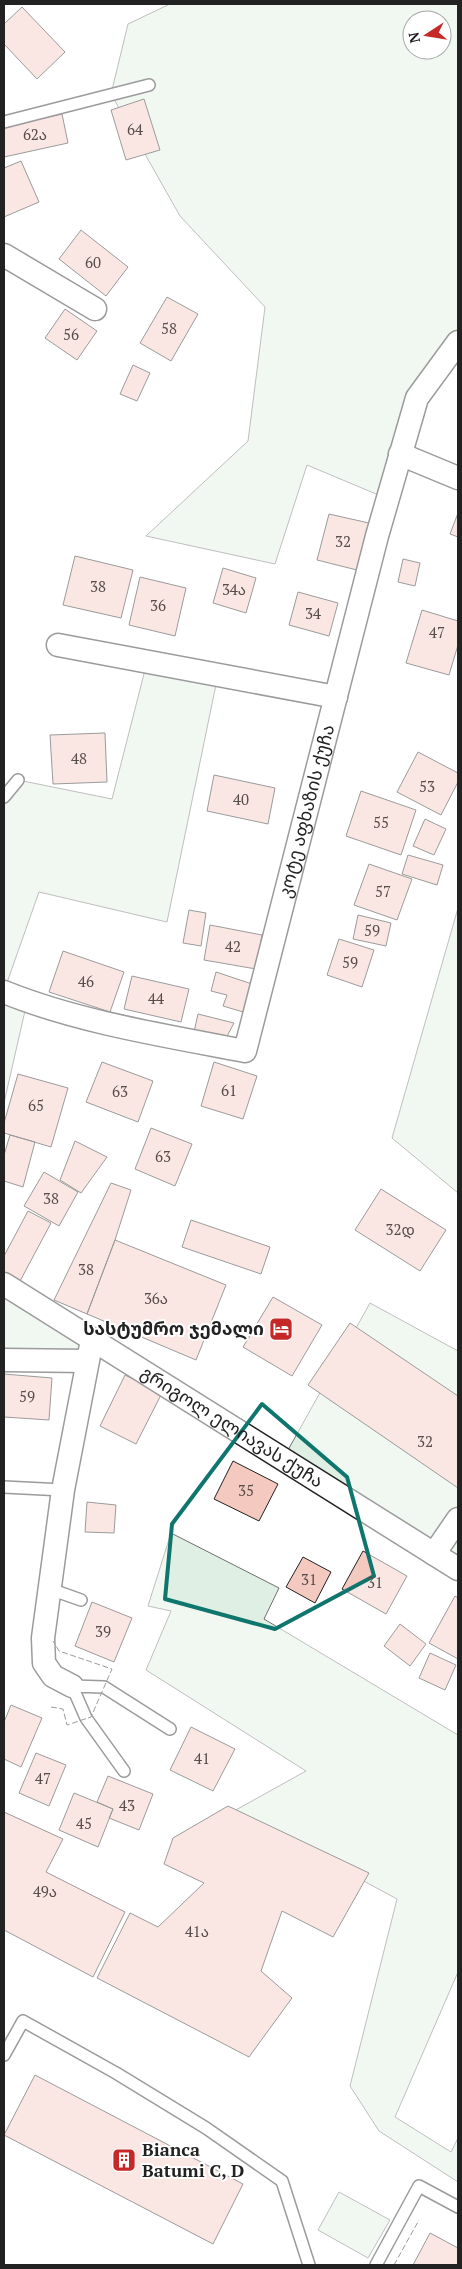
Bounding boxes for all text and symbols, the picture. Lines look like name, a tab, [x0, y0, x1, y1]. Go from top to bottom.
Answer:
north arrow	[402, 10, 452, 60]
text: N	[403, 30, 424, 45]
house number: 64	[127, 119, 143, 139]
house number: 62ა	[23, 124, 47, 144]
house number: 60	[85, 252, 101, 272]
house number: 58	[161, 318, 177, 338]
house number: 56	[63, 324, 79, 344]
house number: 32	[335, 531, 351, 551]
house number: 38	[90, 576, 106, 596]
house number: 34ა	[222, 579, 246, 599]
house number: 36	[150, 595, 166, 615]
house number: 34	[305, 603, 321, 623]
house number: 47	[429, 622, 445, 642]
street label: კოტე აფხაზის ქუჩა	[272, 722, 339, 900]
house number: 48	[71, 748, 87, 768]
house number: 53	[419, 776, 435, 796]
house number: 40	[233, 789, 249, 809]
house number: 55	[373, 812, 389, 832]
house number: 57	[375, 881, 391, 901]
house number: 59	[364, 920, 380, 940]
house number: 42	[225, 936, 241, 956]
house number: 59	[342, 952, 358, 972]
house number: 46	[78, 971, 94, 991]
house number: 44	[148, 988, 164, 1008]
house number: 61	[221, 1080, 237, 1100]
house number: 63	[112, 1081, 128, 1101]
house number: 65	[28, 1095, 44, 1115]
house number: 63	[155, 1146, 171, 1166]
house number: 38	[43, 1188, 59, 1208]
house number: 32დ	[385, 1219, 415, 1239]
house number: 38	[78, 1259, 94, 1279]
house number: 36ა	[144, 1288, 168, 1308]
place label: სასტუმრო ჯემალი	[83, 1316, 264, 1340]
hotel icon: სასტუმრო ჯემალი	[268, 1316, 294, 1342]
street label: გრიგოლ ელიავას ქუჩა	[137, 1360, 328, 1492]
house number: 59	[19, 1386, 35, 1406]
house number: 32	[417, 1431, 433, 1451]
house number: 35	[238, 1480, 254, 1500]
house number: 31	[301, 1569, 317, 1589]
house number: 31	[367, 1572, 383, 1592]
house number: 39	[95, 1621, 111, 1641]
house number: 41	[194, 1748, 210, 1768]
house number: 47	[35, 1768, 51, 1788]
house number: 43	[119, 1795, 135, 1815]
house number: 45	[76, 1813, 92, 1833]
house number: 49ა	[33, 1881, 57, 1901]
house number: 41ა	[185, 1921, 209, 1941]
place label: Bianca Batumi C, D	[142, 2137, 244, 2182]
building icon: Bianca Batumi C, D	[111, 2147, 137, 2173]

